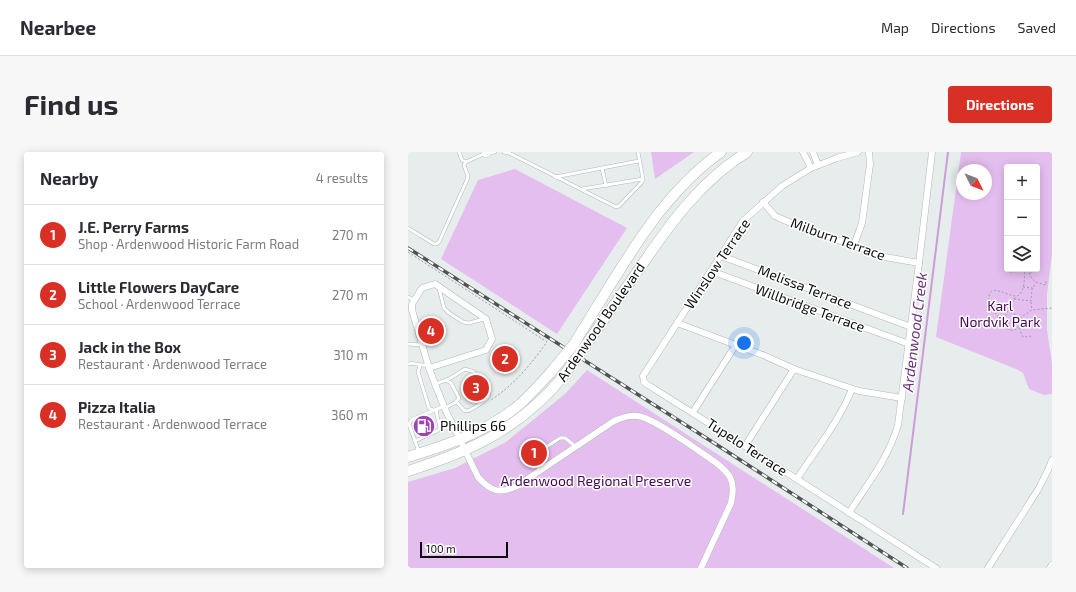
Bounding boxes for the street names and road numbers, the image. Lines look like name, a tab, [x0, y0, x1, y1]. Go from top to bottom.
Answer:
street label: Milburn Terrace	[788, 213, 888, 264]
street label: Winslow Terrace	[680, 215, 753, 312]
street label: Ardenwood Boulevard	[553, 259, 648, 384]
street label: Melissa Terrace	[756, 261, 855, 312]
street label: Willbridge Terrace	[753, 280, 867, 335]
street label: Tupelo Terrace	[704, 414, 791, 479]

